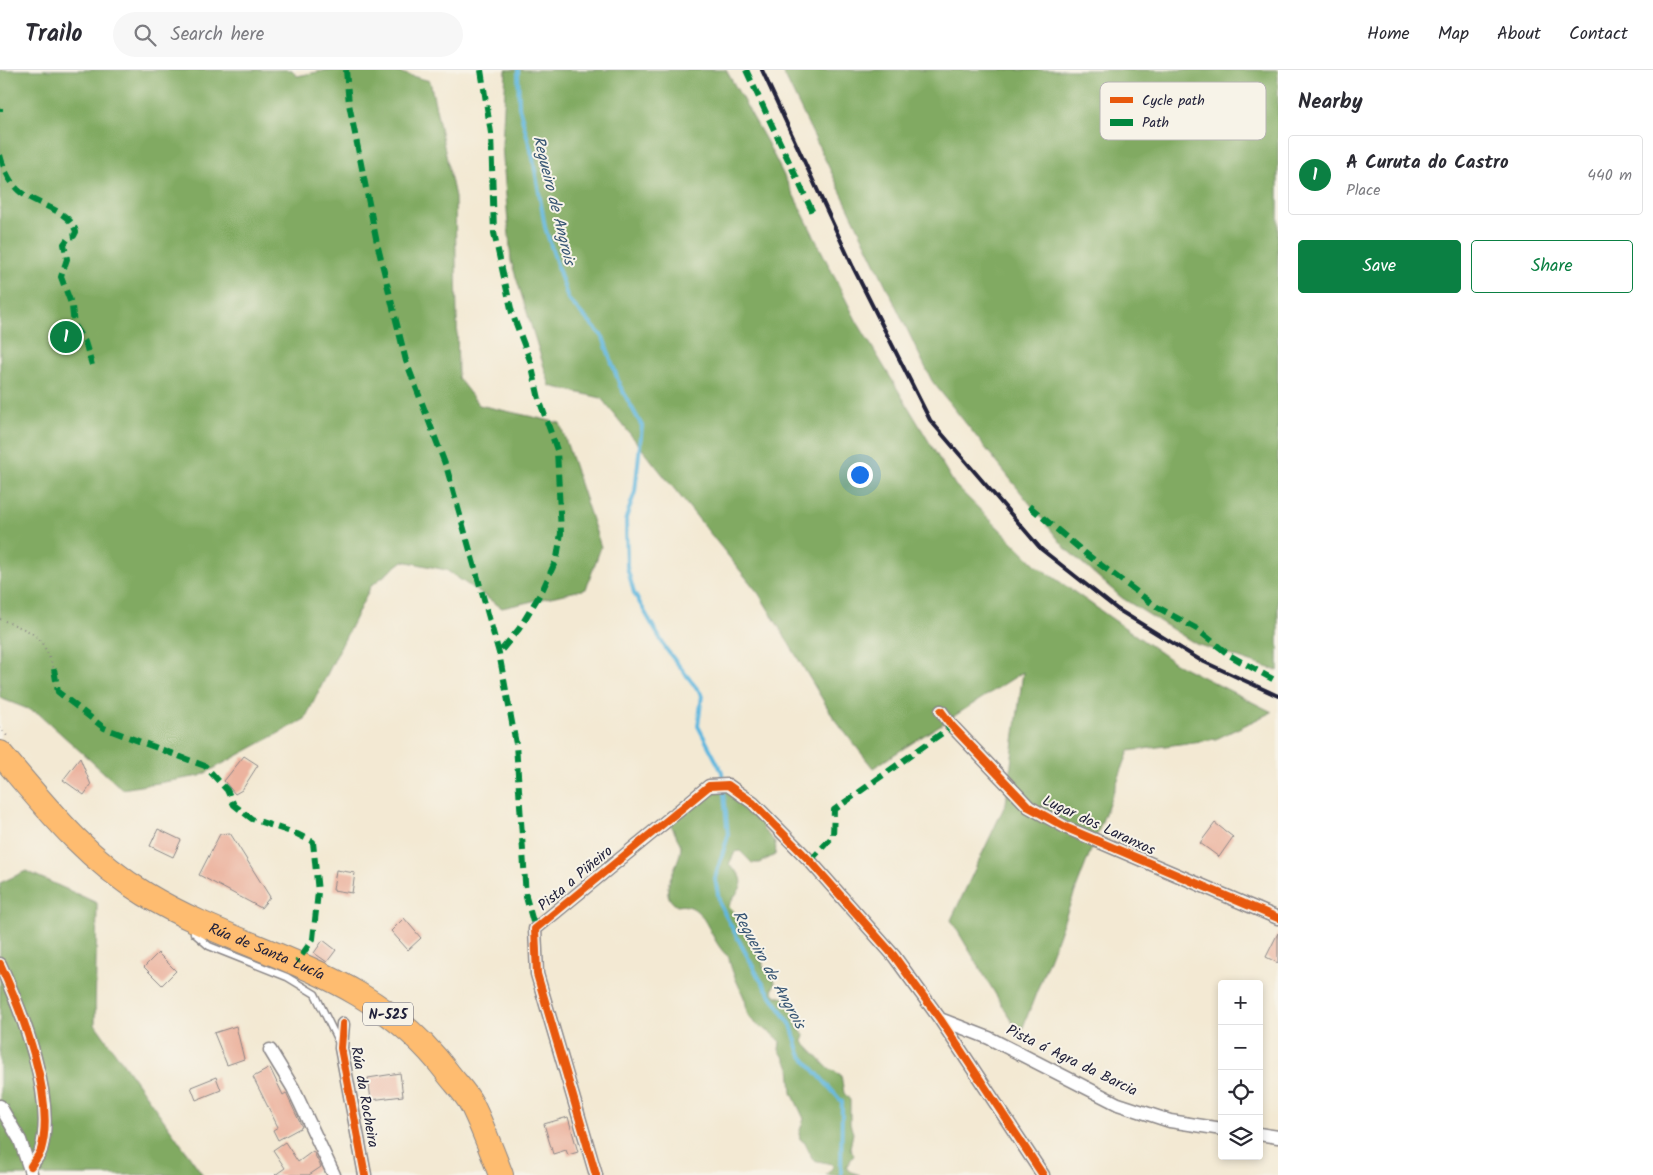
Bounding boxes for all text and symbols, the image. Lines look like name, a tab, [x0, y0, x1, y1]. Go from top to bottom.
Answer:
search box	[113, 12, 463, 57]
text: Trailo	[25, 15, 83, 54]
text: Search here	[171, 20, 264, 50]
text: Home	[1367, 20, 1410, 49]
text: Map	[1438, 20, 1469, 49]
text: About	[1497, 20, 1541, 49]
text: Contact	[1569, 20, 1628, 49]
icon: search	[131, 21, 159, 49]
legend	[1100, 82, 1266, 140]
text: Nearby	[1298, 86, 1363, 119]
text: Cycle path	[1142, 90, 1205, 112]
text: Path	[1142, 112, 1169, 134]
water label: Regueiro de Angrois	[525, 133, 582, 270]
text: A Curuta do Castro	[1346, 148, 1509, 178]
text: 1	[1313, 163, 1317, 188]
text: 440 m	[1587, 163, 1632, 188]
text: Place	[1346, 178, 1380, 203]
button: Save	[1298, 240, 1461, 293]
button: Share	[1471, 240, 1633, 293]
pin: 1	[50, 318, 82, 356]
your location	[847, 462, 873, 488]
street label: Lugar dos Laranxos	[1038, 789, 1160, 863]
street label: Pista a Piñeiro	[533, 840, 619, 917]
water label: Regueiro de Angrois	[726, 906, 813, 1036]
street label: Rúa de Santa Lucía	[205, 917, 328, 987]
map controls	[1218, 980, 1263, 1160]
button: +	[1218, 980, 1263, 1025]
road number: N-525	[363, 1002, 413, 1026]
street label: Pista á Agra da Barcia	[1002, 1019, 1141, 1103]
button: −	[1218, 1025, 1263, 1070]
street label: Rúa da Rocheira	[343, 1045, 385, 1150]
button: locate	[1218, 1070, 1263, 1115]
button: layers	[1218, 1115, 1263, 1160]

